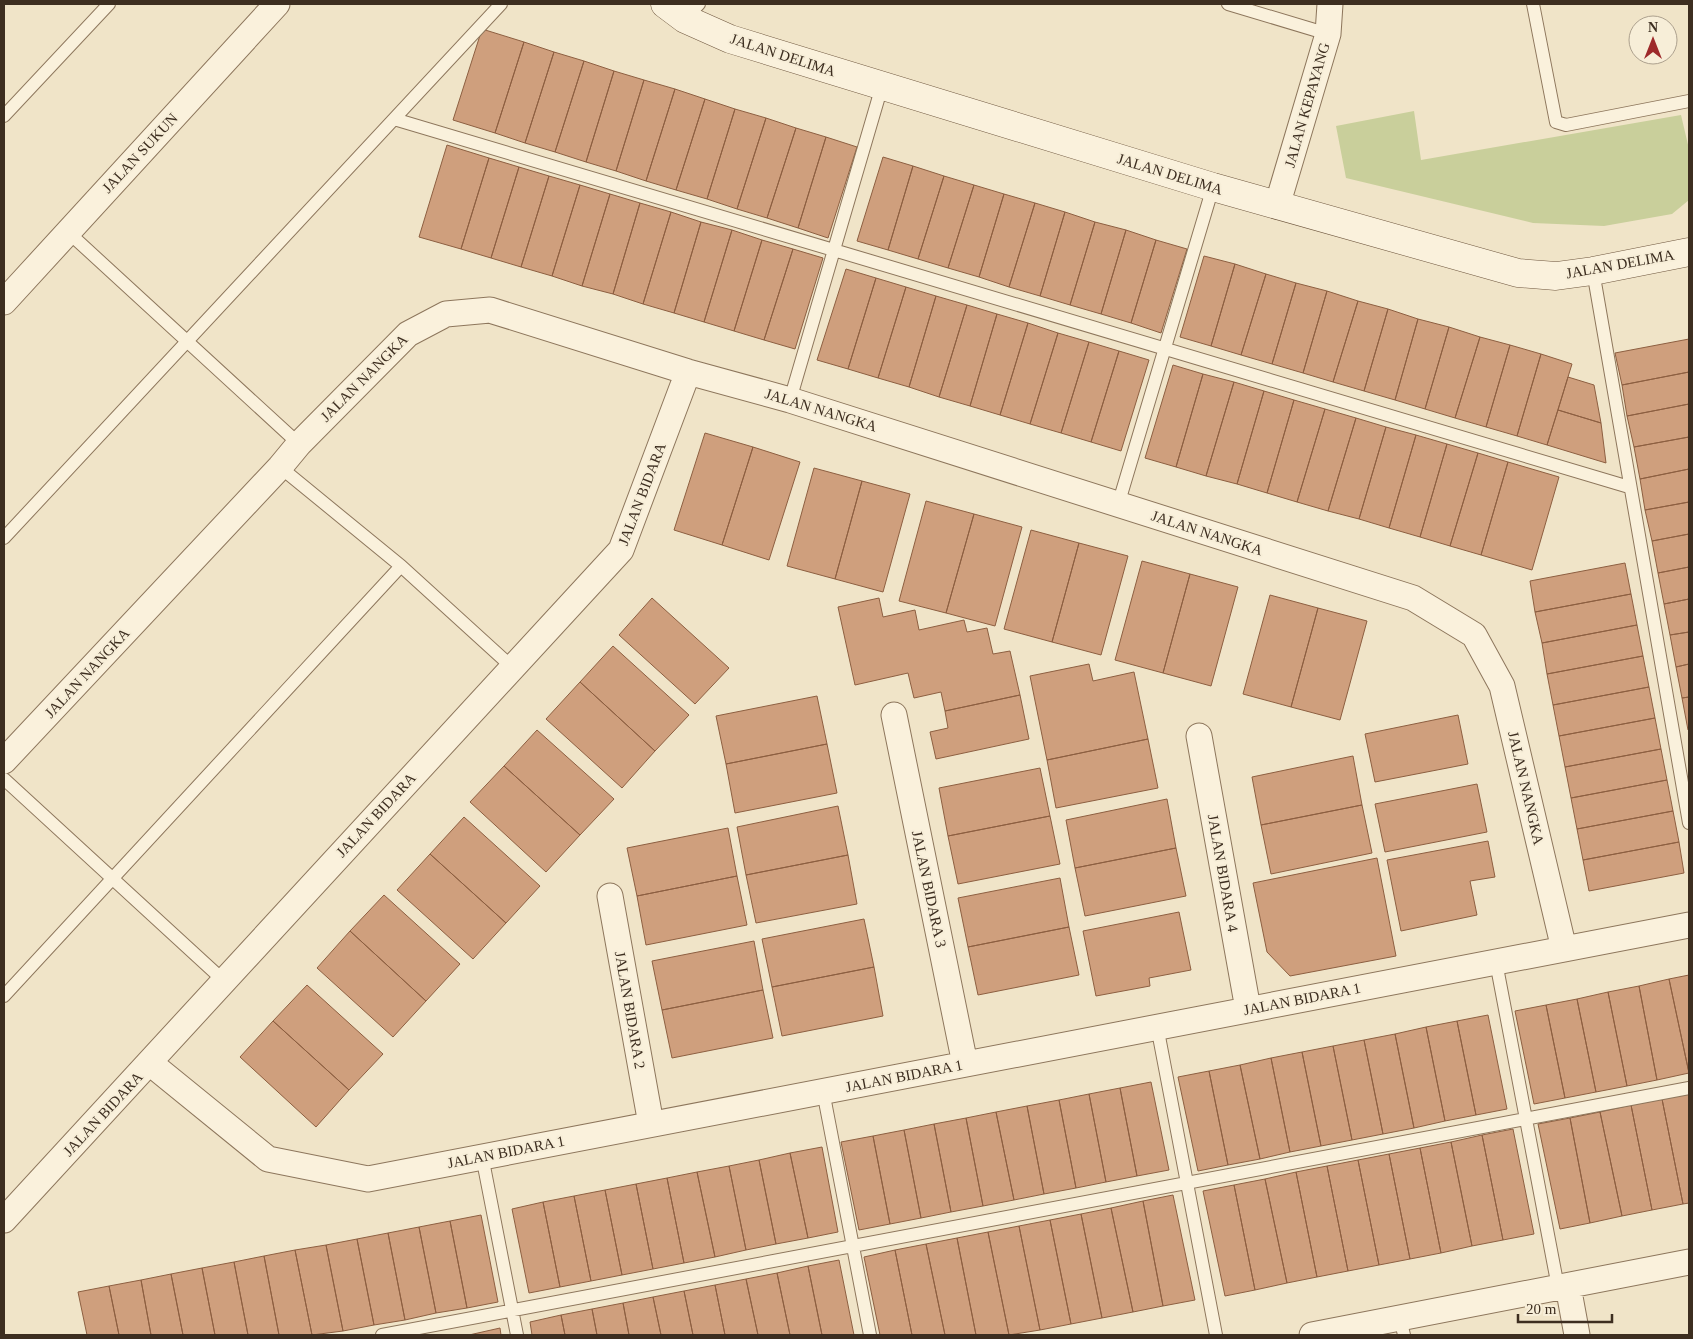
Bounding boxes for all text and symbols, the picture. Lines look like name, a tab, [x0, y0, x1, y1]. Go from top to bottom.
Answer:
north arrow	[1628, 15, 1678, 65]
text: N	[1648, 20, 1658, 35]
street label: JALAN DELIMA	[728, 30, 838, 80]
street label: JALAN KEPAYANG	[1281, 40, 1333, 169]
street label: JALAN SUKUN	[99, 110, 181, 196]
street label: JALAN DELIMA	[1115, 150, 1225, 198]
street label: JALAN DELIMA	[1565, 247, 1676, 281]
street label: JALAN NANGKA	[317, 331, 411, 425]
street label: JALAN NANGKA	[763, 385, 879, 435]
street label: JALAN BIDARA	[615, 440, 669, 548]
street label: JALAN NANGKA	[1149, 507, 1265, 559]
street label: JALAN NANGKA	[42, 625, 133, 721]
street label: JALAN NANGKA	[1505, 730, 1547, 847]
street label: JALAN BIDARA	[333, 770, 419, 860]
street label: JALAN BIDARA 4	[1205, 813, 1241, 934]
street label: JALAN BIDARA 3	[909, 829, 949, 949]
street label: JALAN BIDARA 2	[612, 950, 648, 1070]
street label: JALAN BIDARA 1	[1242, 980, 1362, 1018]
street label: JALAN BIDARA 1	[844, 1057, 964, 1095]
street label: JALAN BIDARA	[60, 1069, 146, 1159]
street label: JALAN BIDARA 1	[446, 1133, 566, 1171]
scale bar	[1518, 1292, 1612, 1324]
text: 20 m	[1526, 1301, 1557, 1317]

